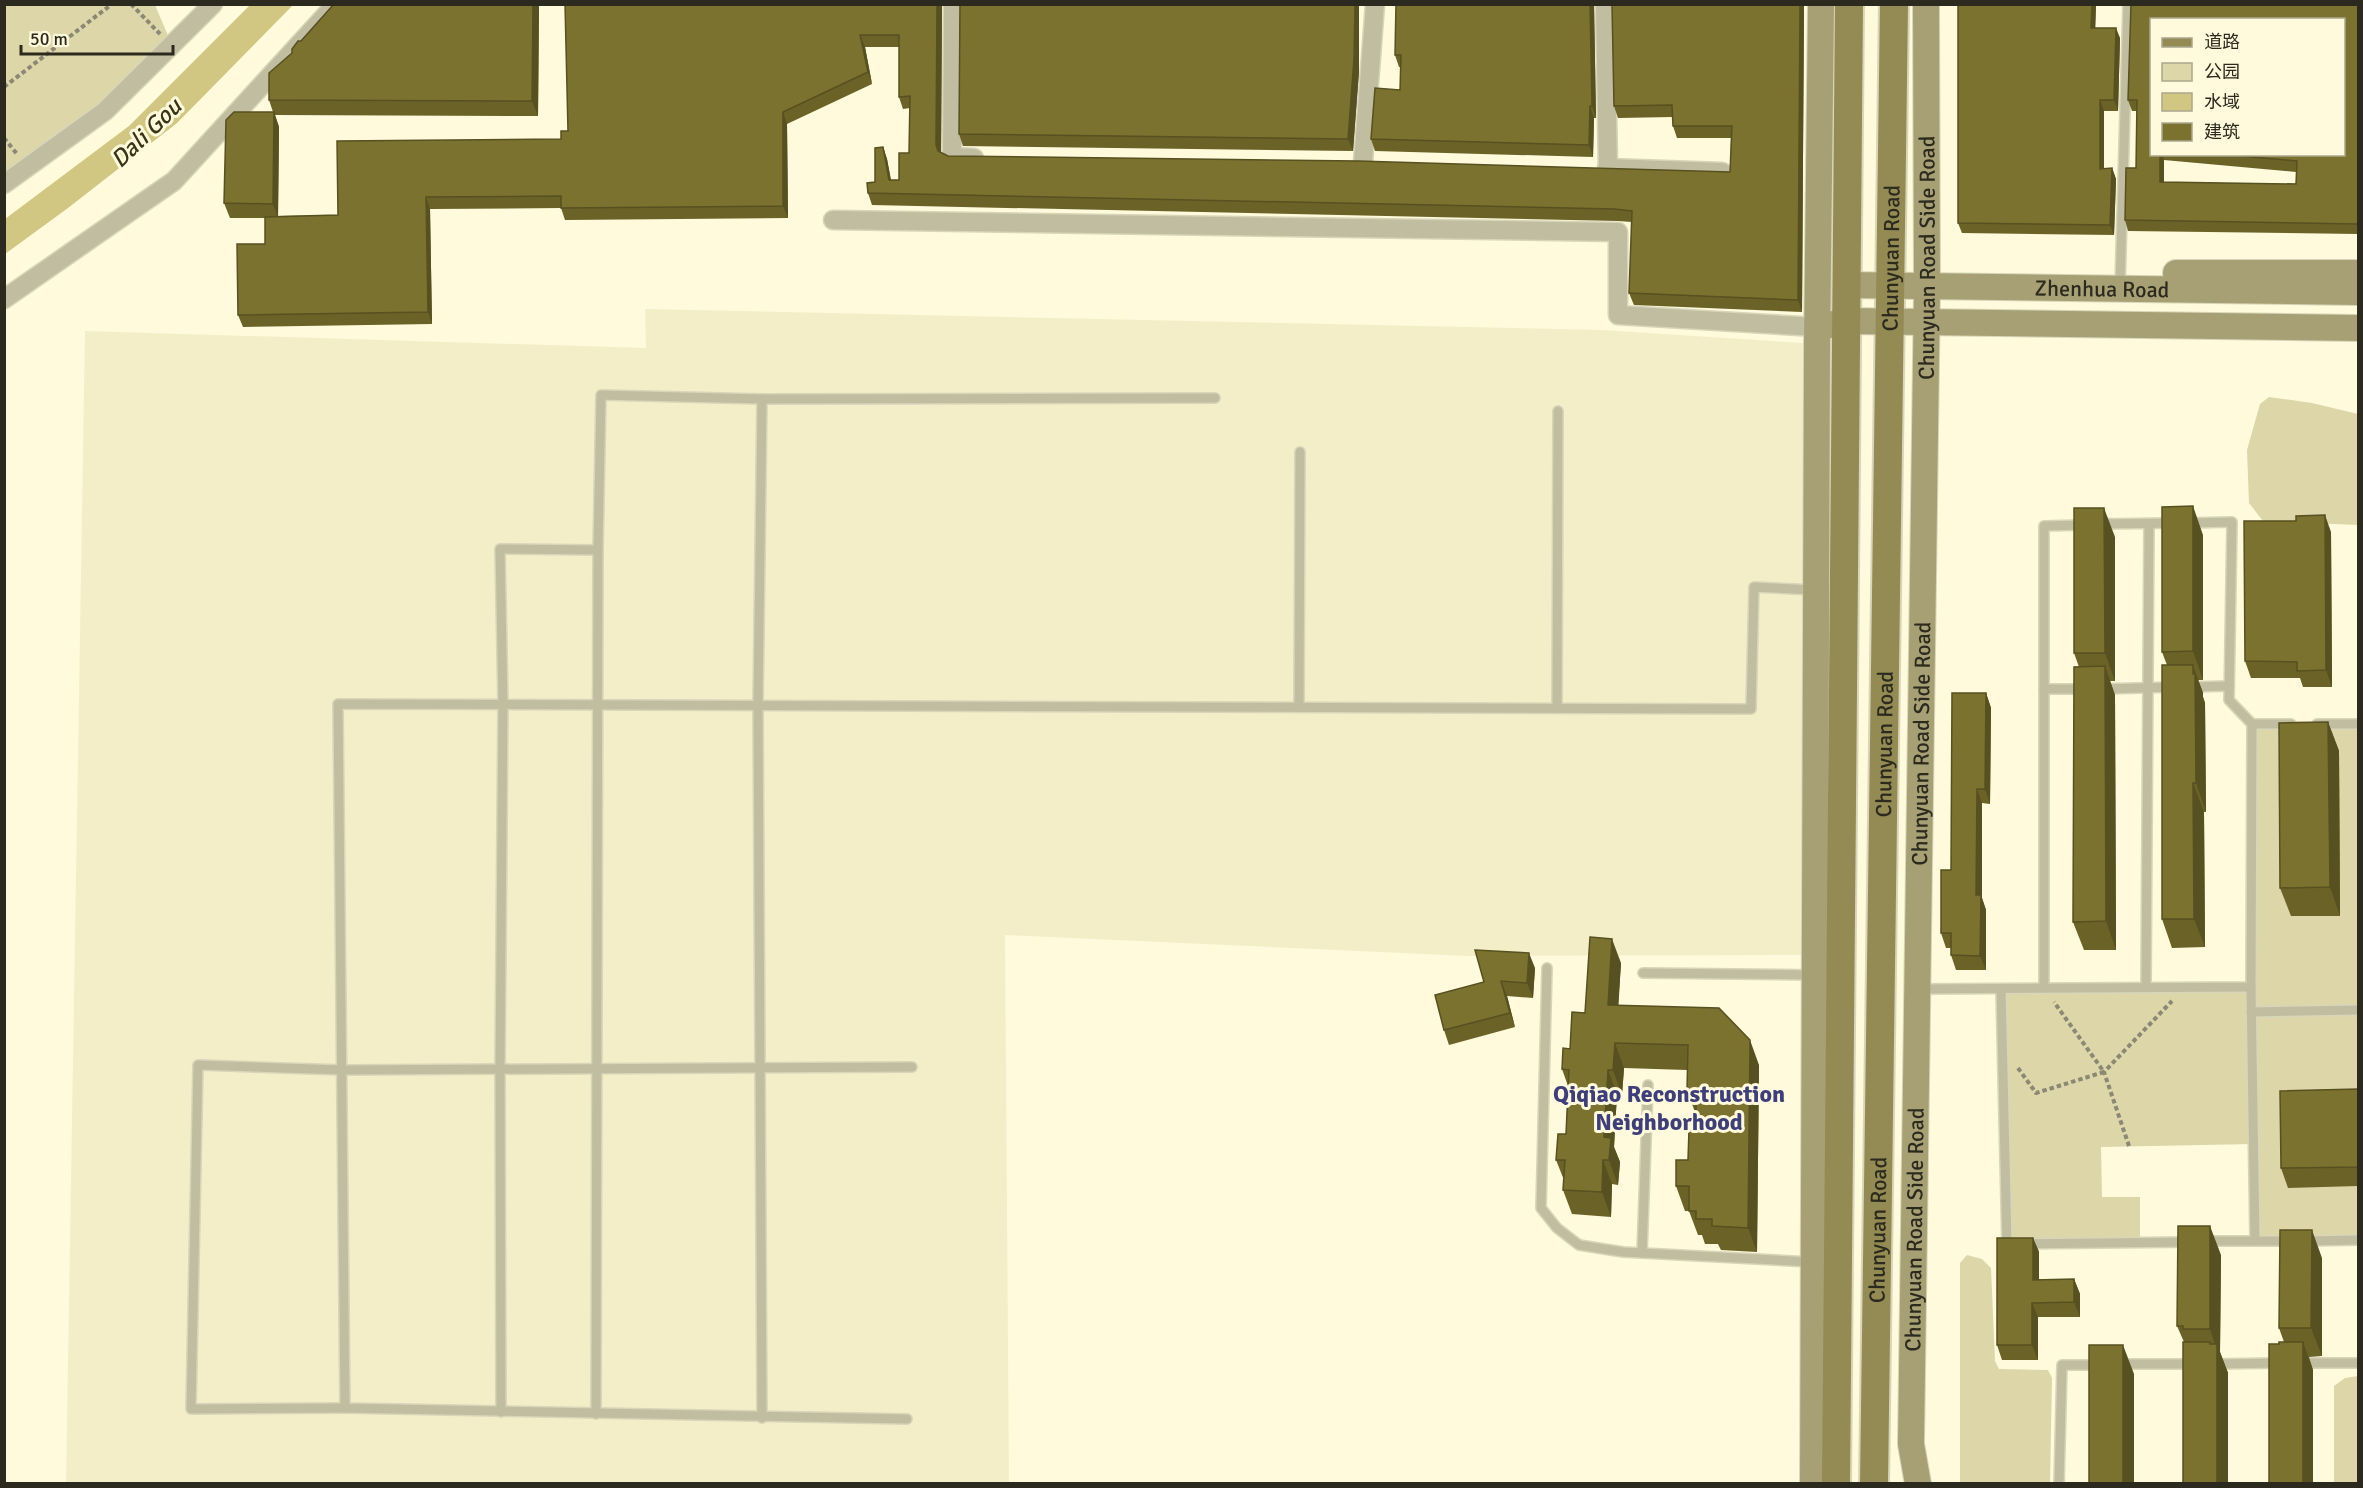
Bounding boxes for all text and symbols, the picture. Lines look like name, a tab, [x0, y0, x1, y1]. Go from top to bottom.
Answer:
scale bar	[21, 18, 172, 56]
legend	[2150, 18, 2345, 156]
text: 50 m	[30, 28, 68, 50]
text: 道路	[2204, 31, 2240, 53]
text: 公园	[2204, 61, 2240, 83]
water label: Dali Gou	[104, 91, 189, 174]
text: 水域	[2204, 91, 2240, 113]
text: 建筑	[2204, 121, 2240, 143]
street label: Chunyuan Road Side Road	[1913, 136, 1941, 380]
street label: Chunyuan Road	[1877, 185, 1906, 332]
street label: Zhenhua Road	[2035, 275, 2169, 303]
street label: Chunyuan Road Side Road	[1906, 621, 1936, 866]
street label: Chunyuan Road	[1870, 671, 1899, 817]
district label: Qiqiao Reconstruction Neighborhood	[1553, 1079, 1785, 1137]
street label: Chunyuan Road Side Road	[1899, 1107, 1930, 1352]
street label: Chunyuan Road	[1863, 1157, 1892, 1303]

